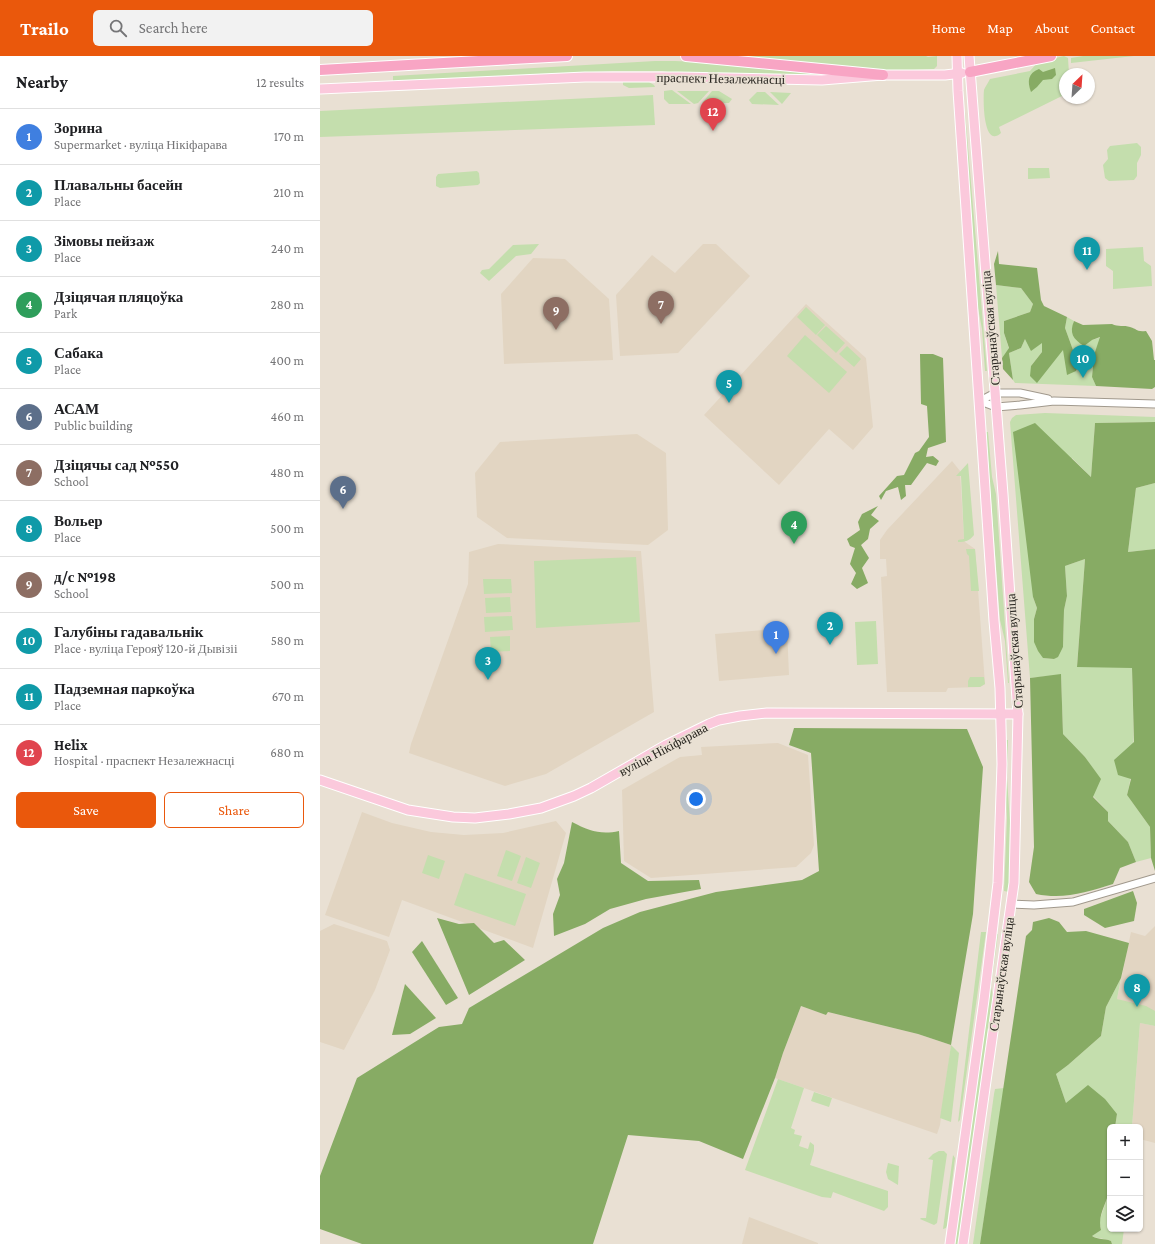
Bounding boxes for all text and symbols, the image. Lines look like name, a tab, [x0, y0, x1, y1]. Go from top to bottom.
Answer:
search box	[93, 10, 373, 46]
icon: search	[107, 17, 129, 39]
text: Trailo	[20, 18, 69, 39]
text: Search here	[139, 20, 208, 36]
text: Home	[932, 20, 965, 36]
text: Map	[987, 20, 1013, 36]
text: About	[1035, 20, 1069, 36]
text: Contact	[1091, 20, 1135, 36]
north arrow	[1059, 68, 1095, 104]
street label: праспект Незалежнасці	[657, 70, 786, 87]
text: Nearby	[16, 73, 68, 92]
text: 12 results	[256, 75, 304, 90]
pin: 12	[700, 98, 726, 131]
text: Зорина	[54, 120, 103, 136]
text: 1	[27, 129, 31, 144]
text: 170 m	[274, 129, 304, 144]
text: Supermarket · вуліца Нікіфарава	[54, 137, 227, 152]
text: Плавальны басейн	[54, 177, 183, 193]
text: 2	[26, 185, 32, 200]
text: 210 m	[273, 185, 304, 200]
text: Place	[54, 194, 81, 209]
text: Зімовы пейзаж	[54, 233, 154, 249]
pin: 11	[1074, 237, 1100, 270]
text: 3	[26, 241, 32, 256]
text: 240 m	[271, 241, 304, 256]
text: Place	[54, 250, 81, 265]
street label: Старынаўская вуліца	[978, 270, 1003, 386]
text: Дзіцячая пляцоўка	[54, 289, 183, 305]
pin: 7	[648, 291, 674, 324]
text: 4	[25, 297, 33, 312]
text: 280 m	[271, 297, 304, 312]
pin: 9	[543, 297, 569, 330]
text: Park	[54, 306, 77, 321]
text: Сабака	[54, 345, 103, 361]
pin: 10	[1070, 345, 1096, 378]
text: 5	[26, 353, 32, 368]
text: 400 m	[270, 353, 304, 368]
text: Place	[54, 362, 81, 377]
pin: 5	[716, 370, 742, 403]
text: АСАМ	[54, 401, 99, 417]
text: 6	[25, 409, 33, 424]
text: 460 m	[271, 409, 304, 424]
text: Public building	[54, 418, 133, 433]
text: Дзіцячы сад №550	[54, 457, 179, 473]
text: 7	[26, 465, 32, 480]
text: 480 m	[270, 465, 304, 480]
text: School	[54, 474, 89, 489]
pin: 6	[330, 476, 356, 509]
pin: 4	[781, 511, 807, 544]
text: Вольер	[54, 513, 103, 529]
text: 8	[25, 521, 33, 536]
text: 500 m	[270, 521, 304, 536]
text: Place	[54, 530, 81, 545]
text: д/с №198	[54, 569, 116, 585]
text: 9	[25, 577, 33, 592]
text: 500 m	[270, 577, 304, 592]
text: School	[54, 586, 89, 601]
street label: Старынаўская вуліца	[1003, 593, 1026, 709]
pin: 2	[817, 612, 843, 645]
pin: 1	[763, 621, 789, 654]
text: Галубіны гадавальнік	[54, 624, 203, 640]
text: 10	[23, 633, 35, 648]
text: 580 m	[271, 633, 304, 648]
text: Place · вуліца Герояў 120-й Дывізіі	[54, 641, 238, 656]
pin: 3	[475, 647, 501, 680]
text: Падземная паркоўка	[54, 681, 195, 697]
text: 11	[24, 689, 34, 704]
text: 670 m	[272, 689, 304, 704]
text: Place	[54, 698, 81, 713]
street label: вуліца Нікіфарава	[616, 720, 710, 779]
text: Helix	[54, 737, 88, 753]
text: 12	[23, 745, 35, 760]
text: 680 m	[270, 745, 304, 760]
text: Hospital · праспект Незалежнасці	[54, 753, 235, 768]
your location	[686, 789, 706, 809]
button: Save	[16, 792, 156, 828]
button: Share	[164, 792, 304, 828]
street label: Старынаўская вуліца	[986, 916, 1017, 1032]
pin: 8	[1124, 974, 1150, 1007]
map controls	[1107, 1124, 1143, 1232]
button: +	[1107, 1124, 1143, 1160]
button: −	[1107, 1160, 1143, 1196]
button: layers	[1107, 1196, 1143, 1232]

